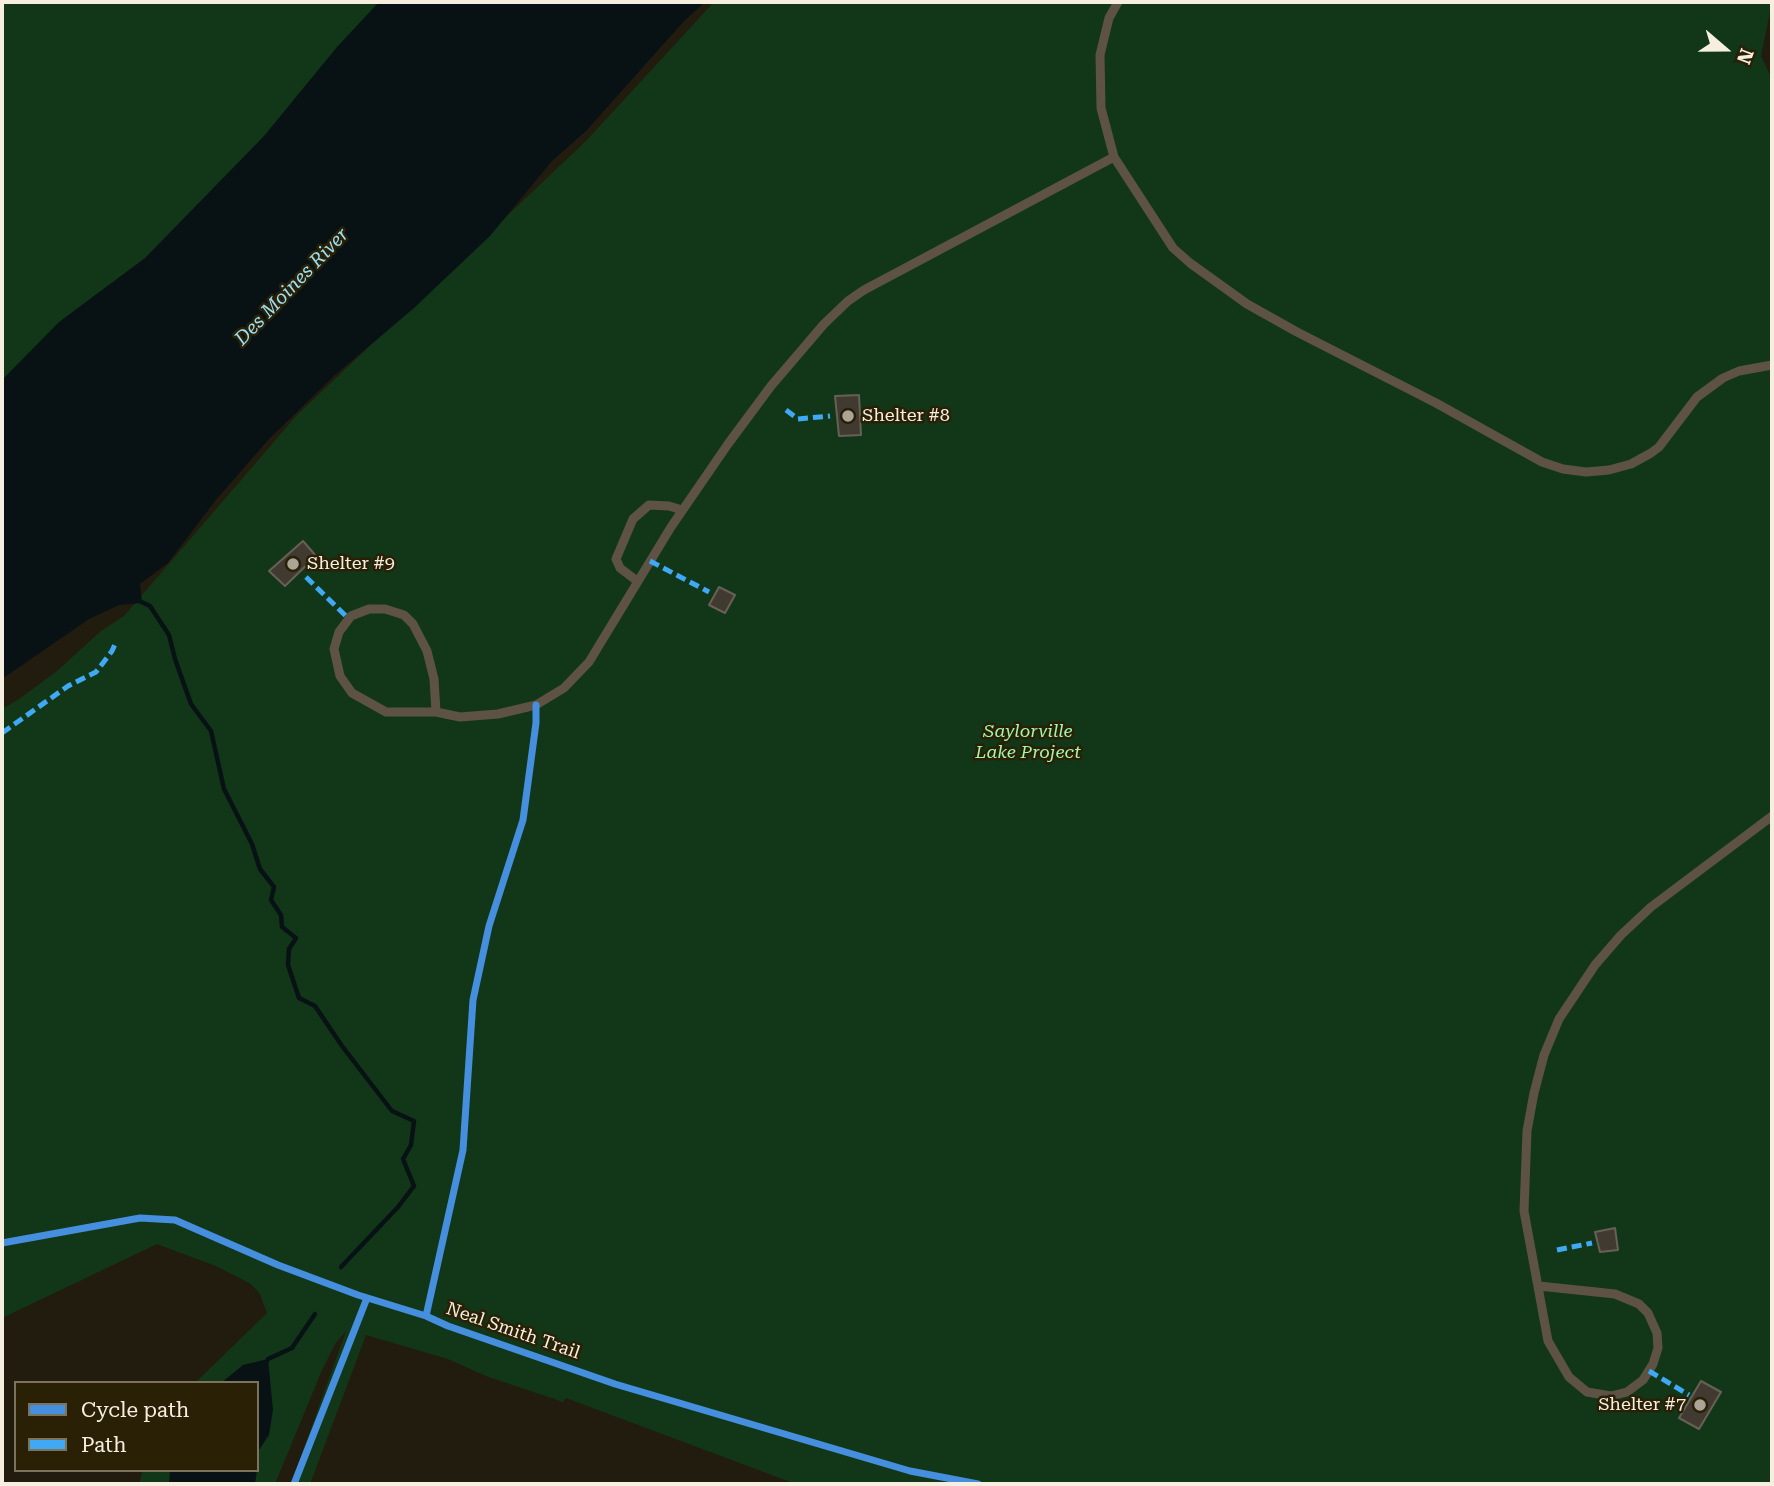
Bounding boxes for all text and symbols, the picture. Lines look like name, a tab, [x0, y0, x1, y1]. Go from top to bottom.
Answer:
north arrow	[1690, 14, 1760, 84]
text: N	[1732, 46, 1759, 67]
water label: Des Moines River	[230, 224, 354, 350]
place label: Shelter #8	[862, 405, 950, 427]
marker: Shelter #8	[840, 408, 856, 424]
place label: Shelter #9	[307, 553, 395, 575]
marker: Shelter #9	[285, 556, 301, 572]
park label: Saylorville Lake Project	[975, 721, 1081, 764]
street label: Neal Smith Trail	[443, 1298, 583, 1364]
legend	[14, 1381, 259, 1472]
place label: Shelter #7	[1598, 1394, 1686, 1416]
marker: Shelter #7	[1692, 1397, 1708, 1413]
text: Cycle path	[81, 1398, 189, 1422]
text: Path	[81, 1433, 127, 1457]

